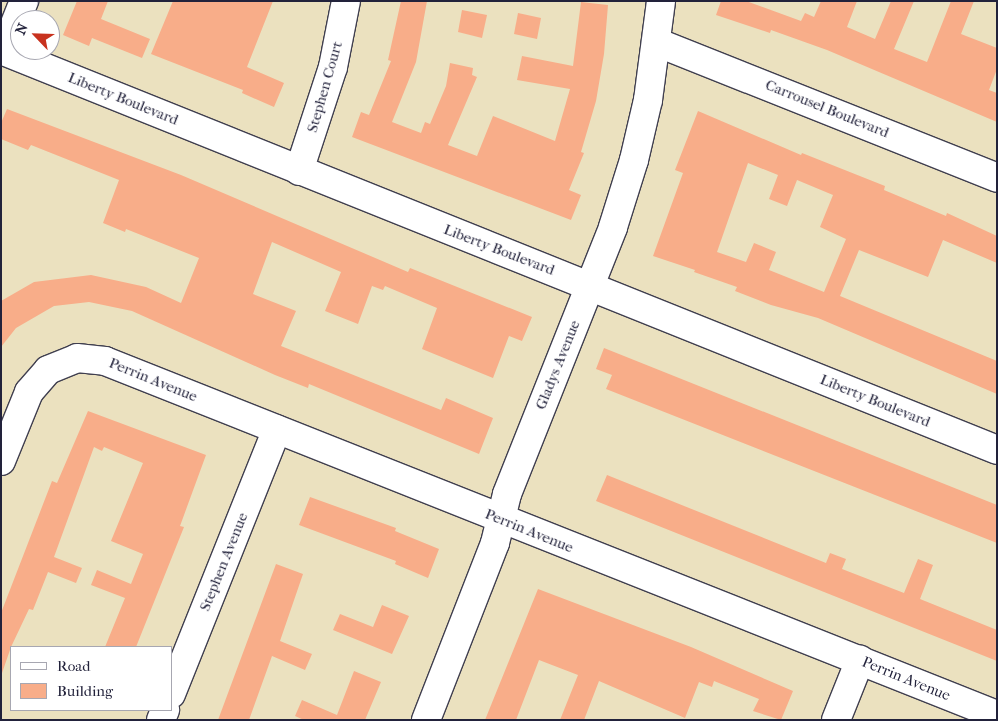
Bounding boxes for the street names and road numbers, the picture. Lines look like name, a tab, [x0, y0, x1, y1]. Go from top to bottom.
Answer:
street label: Stephen Court	[303, 39, 347, 135]
street label: Liberty Boulevard	[65, 69, 181, 129]
street label: Carrousel Boulevard	[763, 76, 891, 142]
street label: Liberty Boulevard	[441, 221, 557, 279]
street label: Gladys Avenue	[532, 318, 584, 412]
street label: Perrin Avenue	[106, 354, 200, 406]
street label: Liberty Boulevard	[817, 371, 933, 431]
street label: Perrin Avenue	[482, 505, 576, 557]
street label: Stephen Avenue	[196, 510, 252, 614]
street label: Perrin Avenue	[859, 653, 953, 705]

